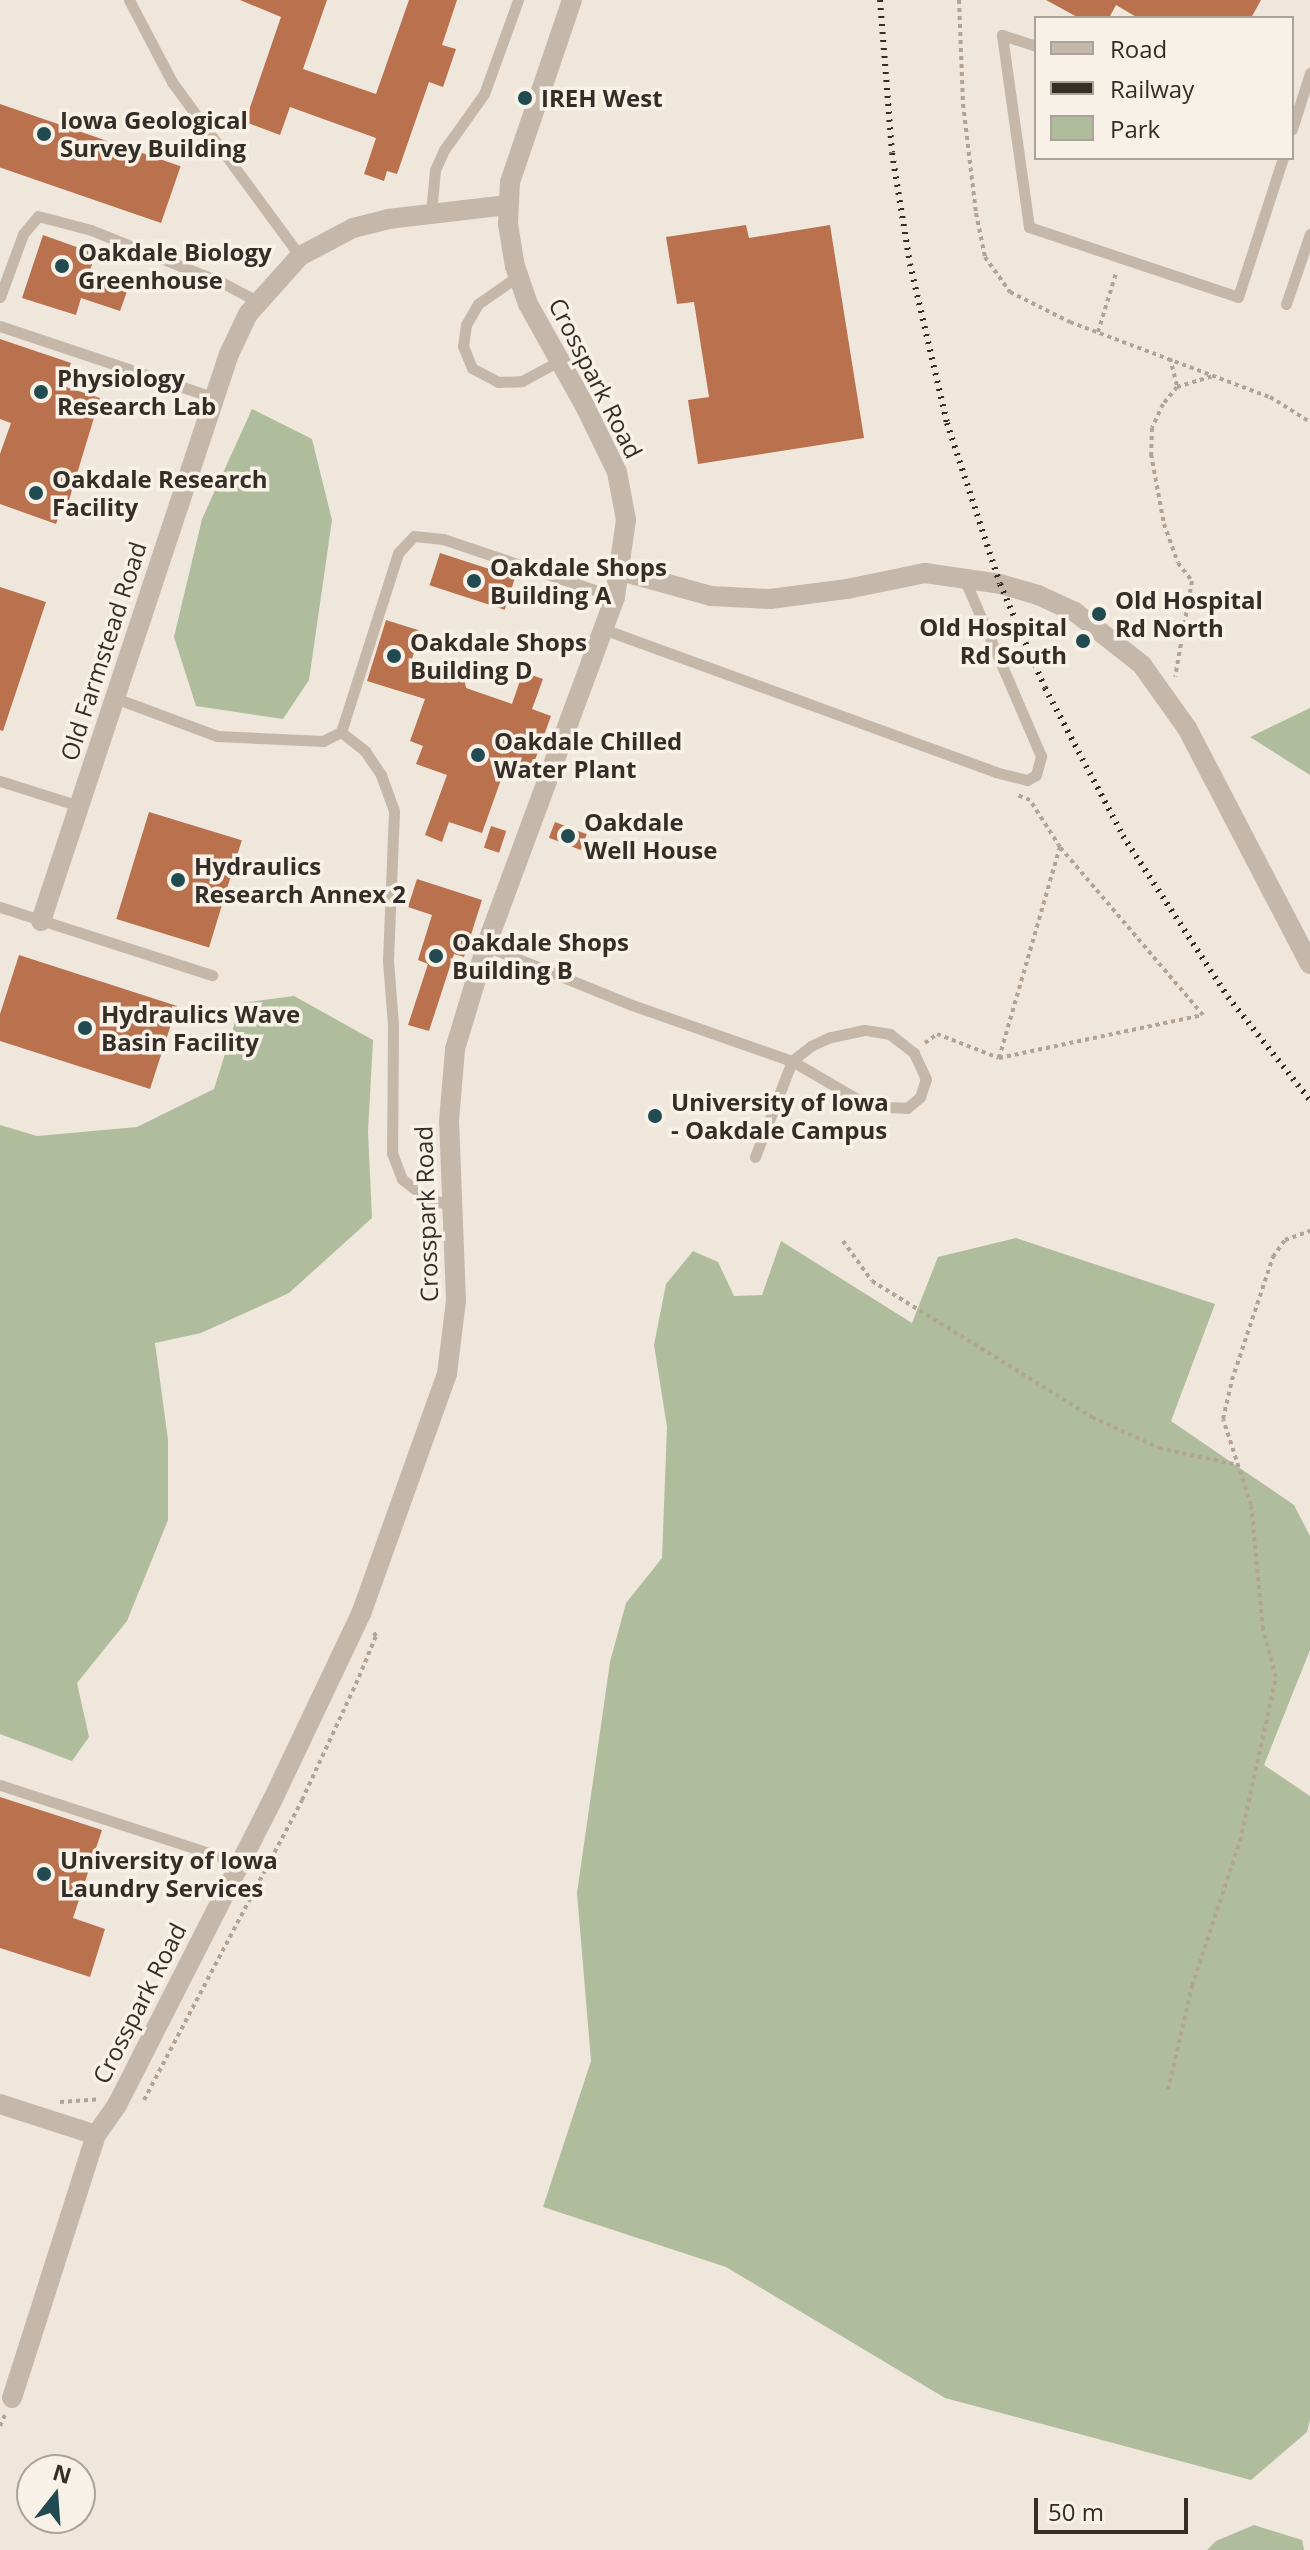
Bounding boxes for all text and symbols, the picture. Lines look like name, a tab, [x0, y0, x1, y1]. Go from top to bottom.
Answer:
legend	[1034, 16, 1294, 160]
text: Road	[1110, 32, 1167, 65]
text: Railway	[1110, 72, 1194, 105]
place label: IREH West	[541, 84, 663, 112]
marker: IREH West	[516, 89, 534, 107]
place label: Iowa Geological Survey Building	[60, 106, 248, 162]
text: Park	[1110, 112, 1160, 145]
marker: Iowa Geological Survey Building	[35, 125, 53, 143]
place label: Oakdale Biology Greenhouse	[78, 238, 272, 294]
marker: Oakdale Biology Greenhouse	[53, 257, 71, 275]
street label: Crosspark Road	[543, 293, 649, 463]
place label: Physiology Research Lab	[57, 364, 216, 420]
marker: Physiology Research Lab	[32, 383, 50, 401]
place label: Oakdale Research Facility	[52, 465, 268, 521]
marker: Oakdale Research Facility	[27, 484, 45, 502]
street label: Old Farmstead Road	[54, 538, 152, 764]
place label: Oakdale Shops Building A	[490, 553, 667, 609]
marker: Oakdale Shops Building A	[465, 572, 483, 590]
place label: Old Hospital Rd North	[1115, 586, 1263, 642]
marker: Old Hospital Rd North	[1090, 605, 1108, 623]
place label: Old Hospital Rd South	[919, 613, 1067, 669]
place label: Oakdale Shops Building D	[410, 628, 587, 684]
marker: Old Hospital Rd South	[1074, 632, 1092, 650]
marker: Oakdale Shops Building D	[385, 647, 403, 665]
place label: Oakdale Chilled Water Plant	[494, 727, 682, 783]
marker: Oakdale Chilled Water Plant	[469, 746, 487, 764]
place label: Oakdale Well House	[584, 808, 717, 864]
marker: Oakdale Well House	[559, 827, 577, 845]
place label: Hydraulics Research Annex 2	[194, 852, 406, 908]
marker: Hydraulics Research Annex 2	[169, 871, 187, 889]
place label: Oakdale Shops Building B	[452, 928, 629, 984]
marker: Oakdale Shops Building B	[427, 947, 445, 965]
place label: Hydraulics Wave Basin Facility	[101, 1000, 300, 1056]
marker: Hydraulics Wave Basin Facility	[76, 1019, 94, 1037]
place label: University of Iowa - Oakdale Campus	[671, 1088, 889, 1144]
marker: University of Iowa - Oakdale Campus	[646, 1107, 664, 1125]
street label: Crosspark Road	[409, 1125, 443, 1303]
place label: University of Iowa Laundry Services	[60, 1846, 278, 1902]
marker: University of Iowa Laundry Services	[35, 1865, 53, 1883]
street label: Crosspark Road	[86, 1918, 192, 2088]
north arrow	[16, 2454, 96, 2534]
text: N	[49, 2456, 75, 2490]
scale bar	[1038, 2482, 1192, 2532]
text: 50 m	[1048, 2495, 1104, 2528]

